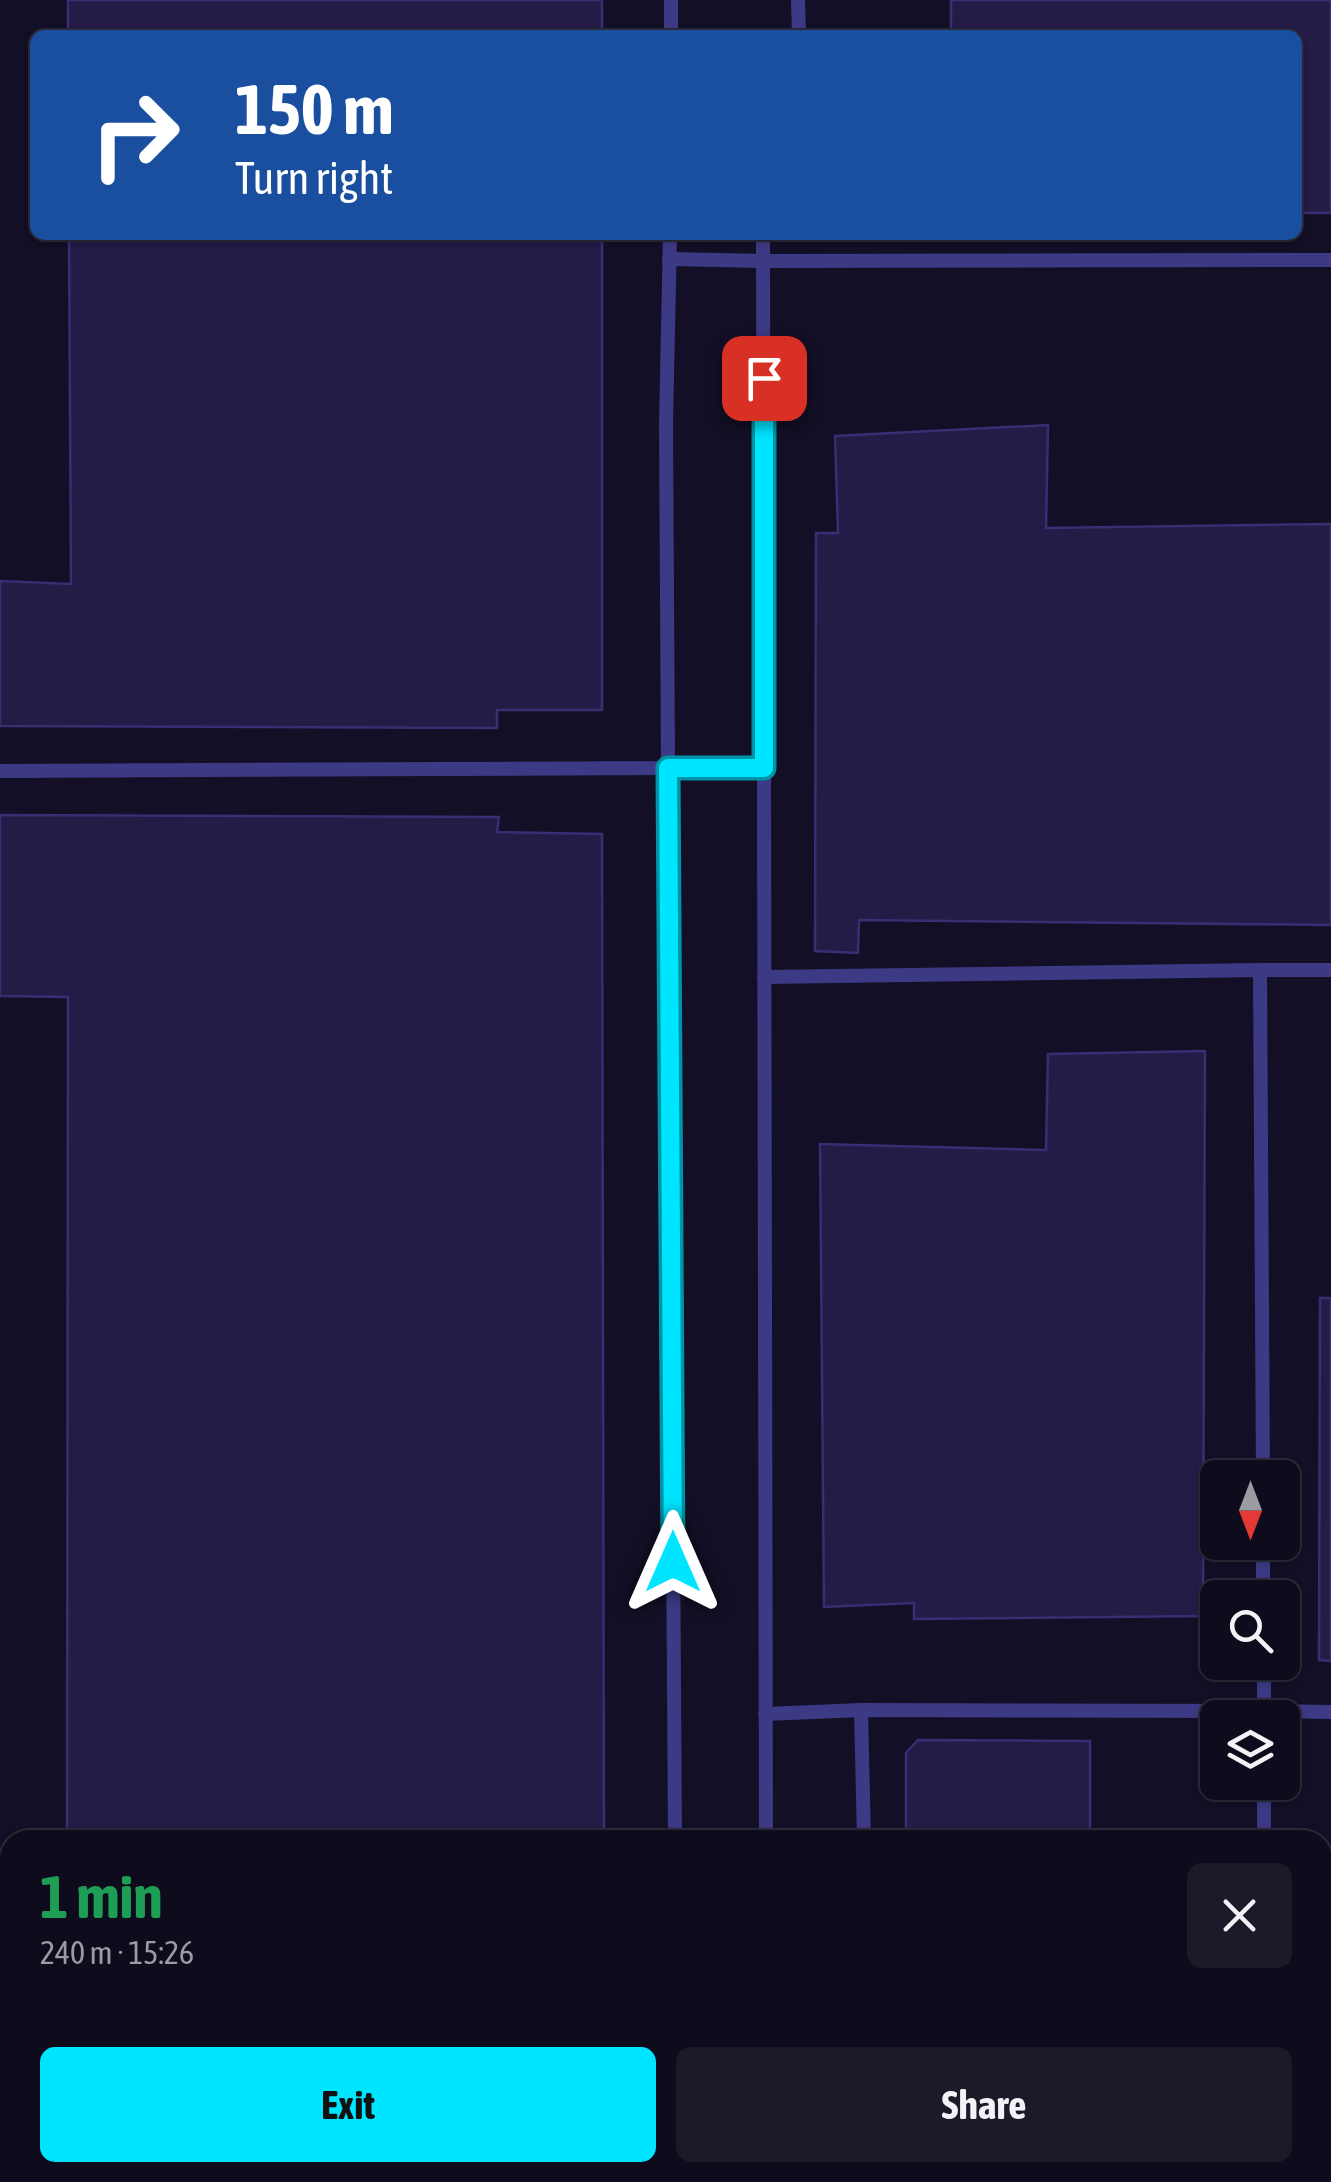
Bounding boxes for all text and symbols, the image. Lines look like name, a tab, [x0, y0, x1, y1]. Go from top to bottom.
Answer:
text: 150 m	[235, 69, 394, 149]
icon: right	[70, 70, 200, 200]
text: Turn right	[235, 152, 393, 204]
pin	[722, 336, 807, 421]
icon: arrive	[737, 351, 792, 406]
north arrow	[1200, 1460, 1300, 1560]
map controls	[1200, 1460, 1300, 1800]
position arrow	[621, 1510, 725, 1614]
button: search	[1200, 1580, 1300, 1680]
button: layers	[1200, 1700, 1300, 1800]
text: 1 min	[40, 1862, 163, 1931]
button: close	[1187, 1863, 1292, 1968]
text: 240 m · 15:26	[40, 1934, 194, 1971]
button: Exit	[40, 2047, 656, 2162]
button: Share	[676, 2047, 1292, 2162]

